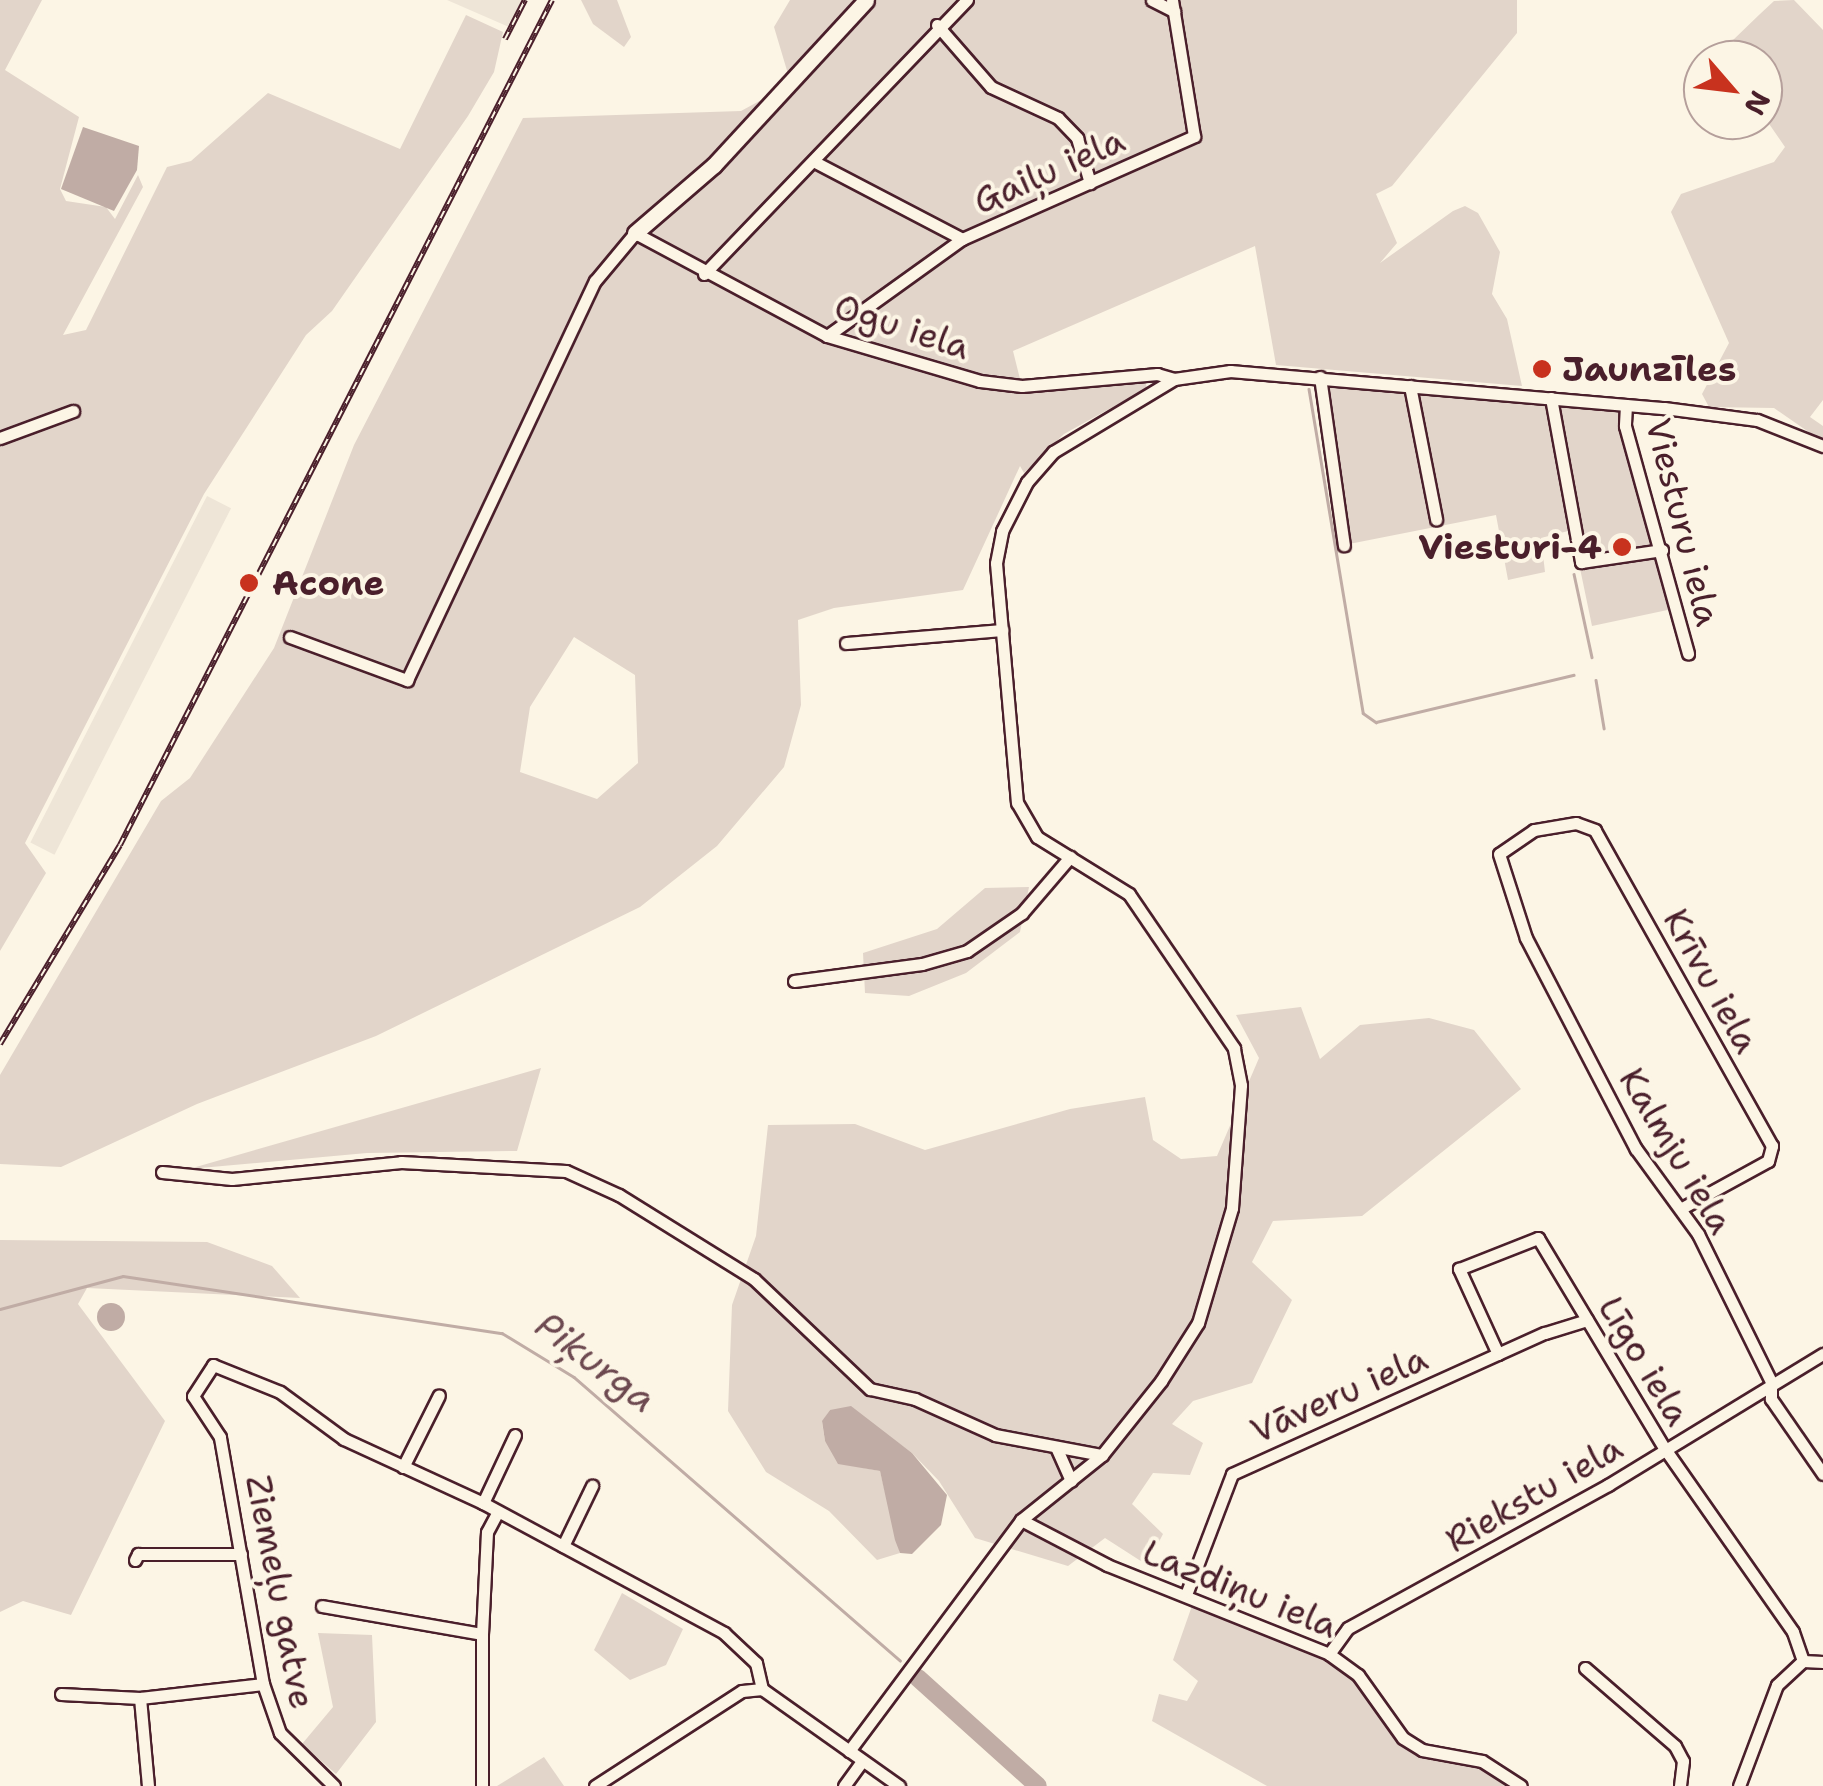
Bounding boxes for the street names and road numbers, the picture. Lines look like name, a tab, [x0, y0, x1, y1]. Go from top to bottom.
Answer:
street label: Gaiļu iela	[967, 119, 1131, 223]
street label: Ogu iela	[829, 285, 975, 369]
street label: Viesturu iela	[1637, 414, 1729, 630]
street label: Krīvu iela	[1654, 902, 1768, 1060]
street label: Kalmju iela	[1610, 1060, 1742, 1242]
street label: Līgo iela	[1589, 1289, 1699, 1433]
street label: Vāveru iela	[1244, 1337, 1434, 1453]
street label: Riekstu iela	[1438, 1427, 1630, 1561]
street label: Ziemeļu gatve	[237, 1472, 323, 1712]
street label: Lazdiņu iela	[1137, 1531, 1343, 1647]

